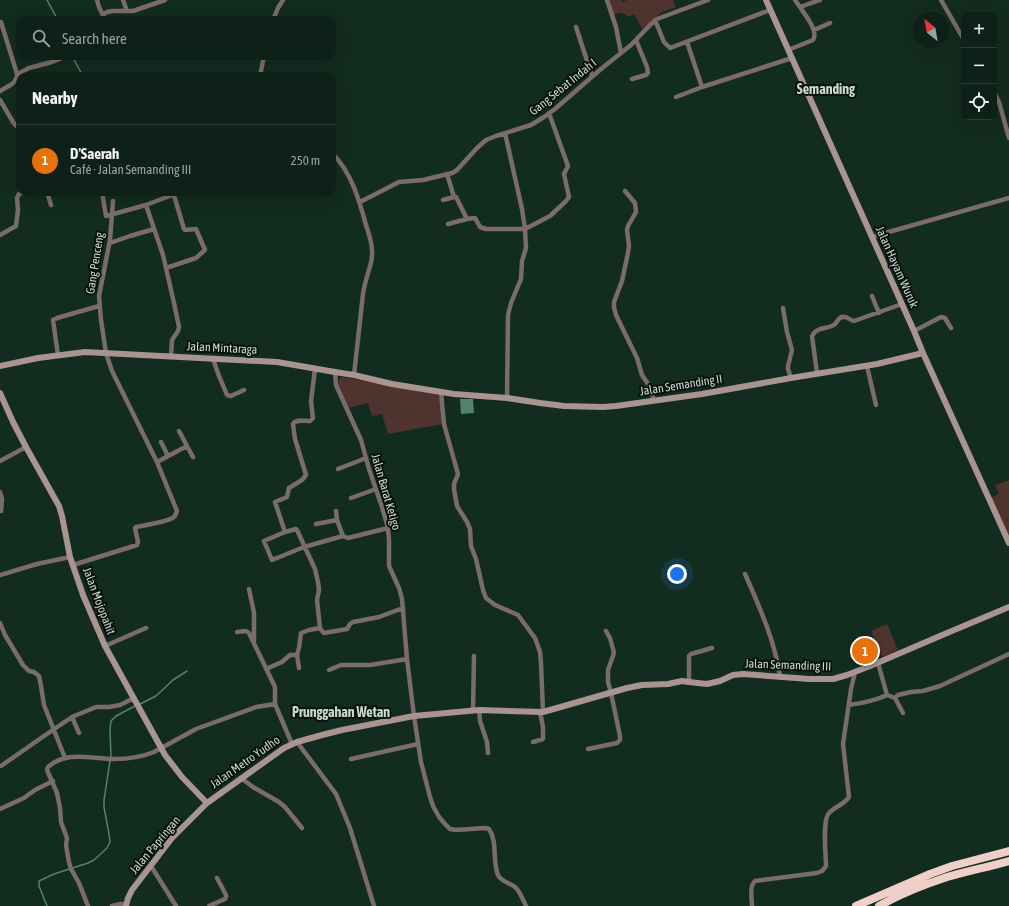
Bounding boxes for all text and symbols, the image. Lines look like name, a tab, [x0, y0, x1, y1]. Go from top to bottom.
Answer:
north arrow	[913, 12, 949, 48]
map controls	[961, 12, 997, 120]
button: +	[961, 12, 997, 48]
search box	[16, 16, 336, 60]
icon: search	[30, 27, 52, 49]
text: Search here	[62, 30, 127, 47]
button: −	[961, 48, 997, 84]
street label: Gang Sebat Indah I	[527, 56, 599, 118]
district label: Semanding	[797, 81, 856, 97]
button: locate	[961, 84, 997, 120]
text: Nearby	[32, 88, 78, 108]
text: D'Saerah	[70, 145, 119, 162]
text: 1	[42, 153, 48, 168]
text: 250 m	[291, 153, 320, 168]
text: Café · Jalan Semanding III	[70, 162, 191, 177]
street label: Jalan Hayam Wuruk	[873, 224, 922, 311]
street label: Gang Penceng	[83, 230, 107, 295]
street label: Jalan Mintaraga	[186, 339, 258, 357]
street label: Jalan Semanding II	[639, 372, 723, 398]
street label: Jalan Barat Ketigo	[368, 452, 404, 532]
your location	[667, 564, 687, 584]
street label: Jalan Mojopahit	[80, 565, 118, 637]
pin: 1	[852, 636, 878, 666]
street label: Jalan Semanding III	[745, 656, 831, 674]
district label: Prunggahan Wetan	[292, 704, 390, 720]
street label: Jalan Metro Yudho	[208, 733, 283, 791]
street label: Jalan Papringan	[127, 813, 183, 877]

